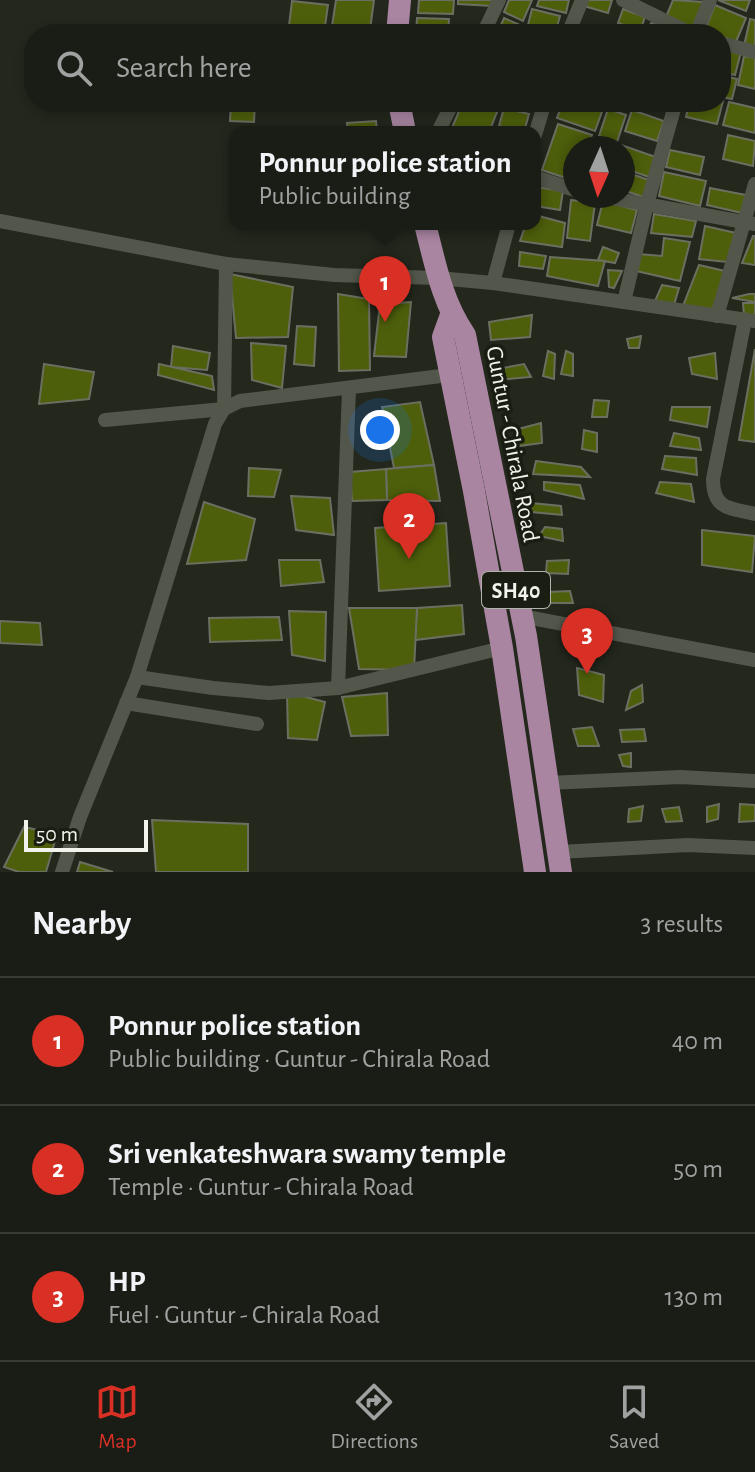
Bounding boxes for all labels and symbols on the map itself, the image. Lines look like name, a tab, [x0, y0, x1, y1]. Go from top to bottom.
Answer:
north arrow	[563, 136, 635, 208]
pin: 1	[359, 256, 411, 322]
street label: Guntur - Chirala Road	[481, 344, 543, 544]
your location	[360, 410, 400, 450]
pin: 2	[383, 493, 435, 559]
road number: SH40	[482, 572, 550, 608]
pin: 3	[561, 608, 613, 674]
scale bar	[24, 816, 148, 852]

